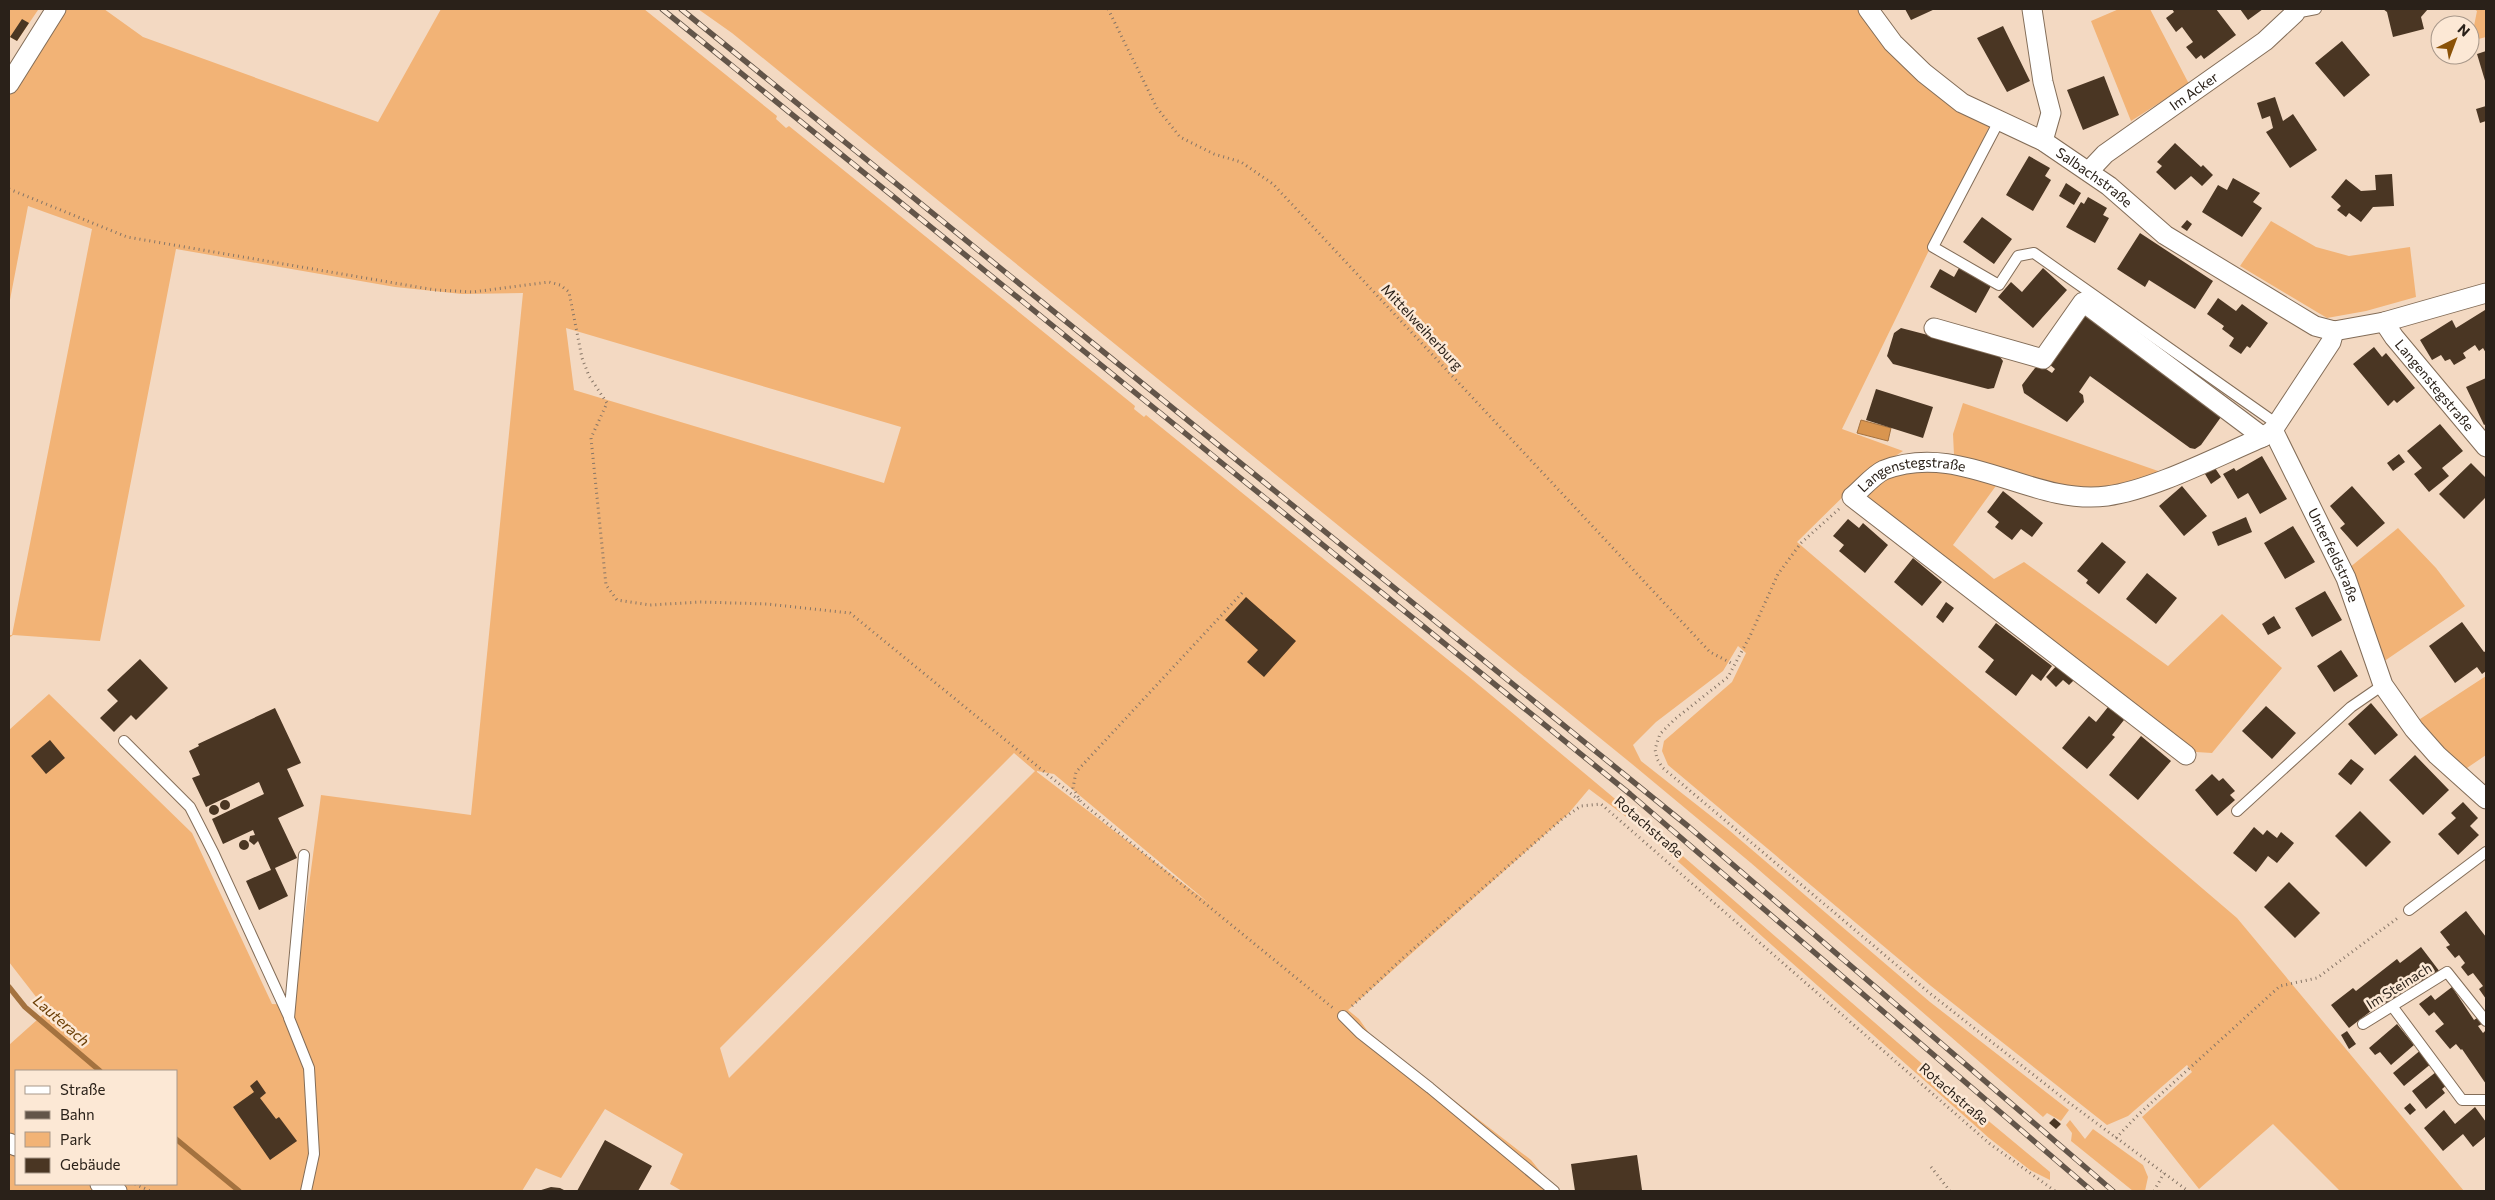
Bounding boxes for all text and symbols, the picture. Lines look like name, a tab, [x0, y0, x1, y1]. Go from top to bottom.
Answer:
north arrow	[2430, 15, 2480, 65]
text: N	[2454, 20, 2474, 40]
street label: Im Acker	[2166, 68, 2221, 114]
street label: Salbachstraße	[2053, 143, 2136, 211]
street label: Mittelweiherburg	[1378, 280, 1467, 374]
street label: Langenstegstraße	[2392, 336, 2478, 434]
street label: Langenstegstraße	[1854, 453, 1967, 495]
street label: Unterfeldstraße	[2305, 505, 2363, 604]
street label: Rotachstraße	[1611, 792, 1687, 861]
street label: Im Steinach	[2363, 959, 2435, 1012]
water label: Lauterach	[30, 991, 93, 1049]
street label: Rotachstraße	[1916, 1059, 1992, 1128]
legend	[15, 1070, 178, 1185]
text: Straße	[60, 1080, 106, 1098]
text: Bahn	[60, 1105, 95, 1123]
text: Park	[60, 1130, 91, 1148]
text: Gebäude	[60, 1155, 121, 1173]

